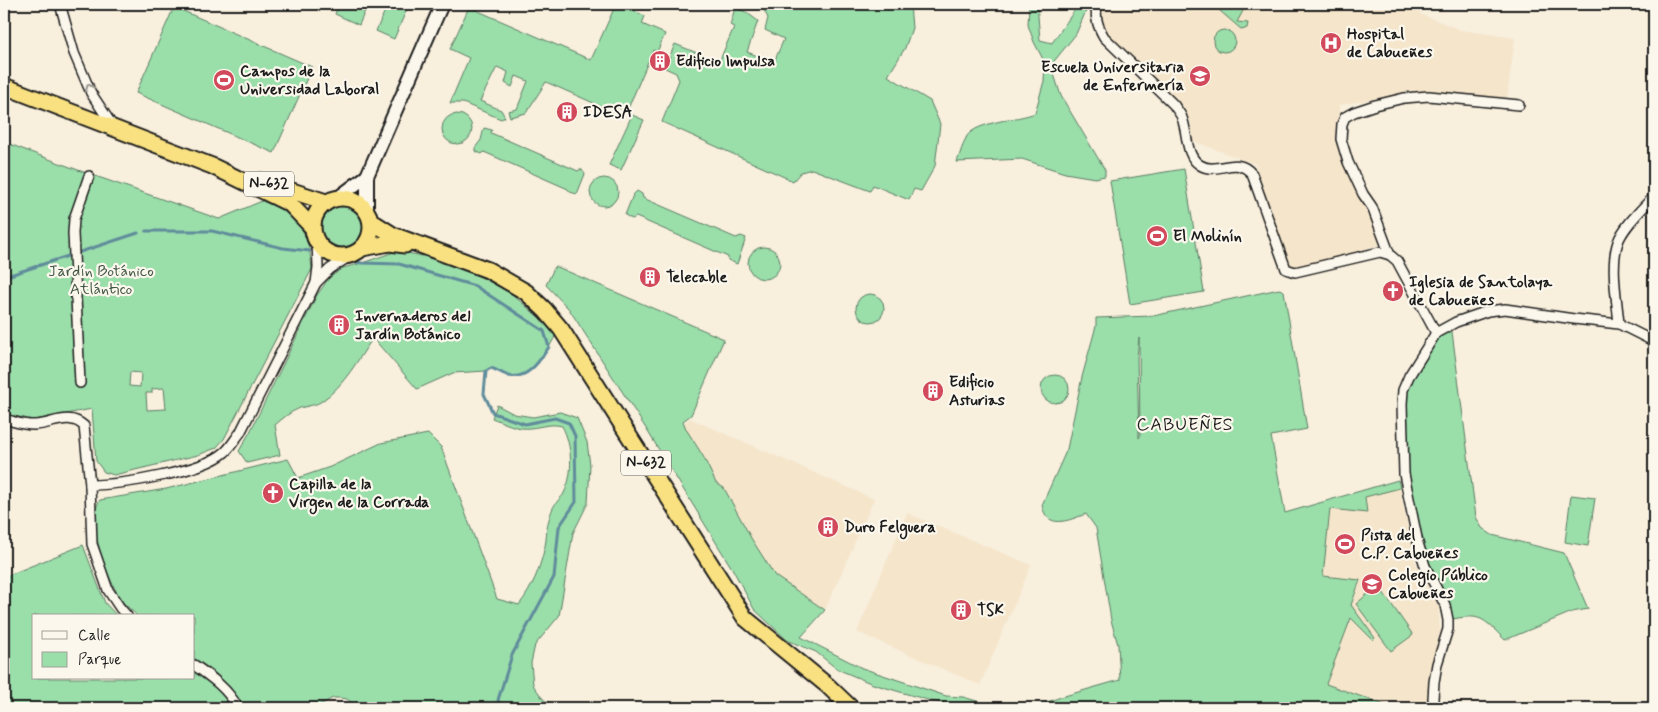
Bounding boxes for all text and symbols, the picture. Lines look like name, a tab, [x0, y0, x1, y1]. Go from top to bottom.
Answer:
place label: Hospital de Cabueñes	[1347, 24, 1433, 63]
hospital icon: Hospital de Cabueñes	[1319, 31, 1343, 55]
building icon: Edificio Impulsa	[648, 49, 672, 73]
place label: Edificio Impulsa	[676, 51, 775, 72]
place label: Escuela Universitaria de Enfermería	[1041, 57, 1184, 96]
place label: Campos de la Universidad Laboral	[240, 61, 379, 100]
school or university icon: Escuela Universitaria de Enfermería	[1188, 64, 1212, 88]
sports icon: Campos de la Universidad Laboral	[212, 68, 236, 92]
one-way arrow	[84, 83, 95, 92]
building icon: IDESA	[555, 100, 579, 124]
place label: IDESA	[583, 102, 632, 123]
road number: N-632	[244, 172, 294, 196]
sports icon: El Molinín	[1145, 224, 1169, 248]
place label: El Molinín	[1173, 226, 1242, 247]
park label: Jardín Botánico Atlántico	[48, 261, 154, 300]
building icon: Telecable	[638, 265, 662, 289]
place label: Telecable	[666, 267, 728, 288]
place label: Iglesia de Santolaya de Cabueñes	[1409, 272, 1553, 311]
church icon: Iglesia de Santolaya de Cabueñes	[1381, 279, 1405, 303]
place label: Invernaderos del Jardín Botánico	[355, 306, 470, 345]
building icon: Invernaderos del Jardín Botánico	[327, 313, 351, 337]
place label: Edificio Asturias	[949, 372, 1005, 411]
building icon: Edificio Asturias	[921, 379, 945, 403]
district label: CABUEÑES	[1136, 413, 1234, 437]
road number: N-632	[621, 450, 671, 476]
place label: Capilla de la Virgen de la Corrada	[289, 474, 429, 515]
church icon: Capilla de la Virgen de la Corrada	[261, 481, 285, 505]
building icon: Duro Felguera	[816, 515, 840, 539]
place label: Duro Felguera	[844, 517, 936, 540]
place label: Pista del C.P. Cabueñes	[1361, 525, 1459, 564]
sports icon: Pista del C.P. Cabueñes	[1333, 532, 1357, 556]
place label: Colegio Público Cabueñes	[1388, 565, 1488, 604]
school or university icon: Colegio Público Cabueñes	[1360, 572, 1384, 596]
building icon: TSK	[949, 598, 973, 622]
place label: TSK	[977, 600, 1004, 621]
legend	[32, 614, 195, 680]
text: Calle	[78, 626, 110, 646]
text: Parque	[78, 650, 121, 670]

